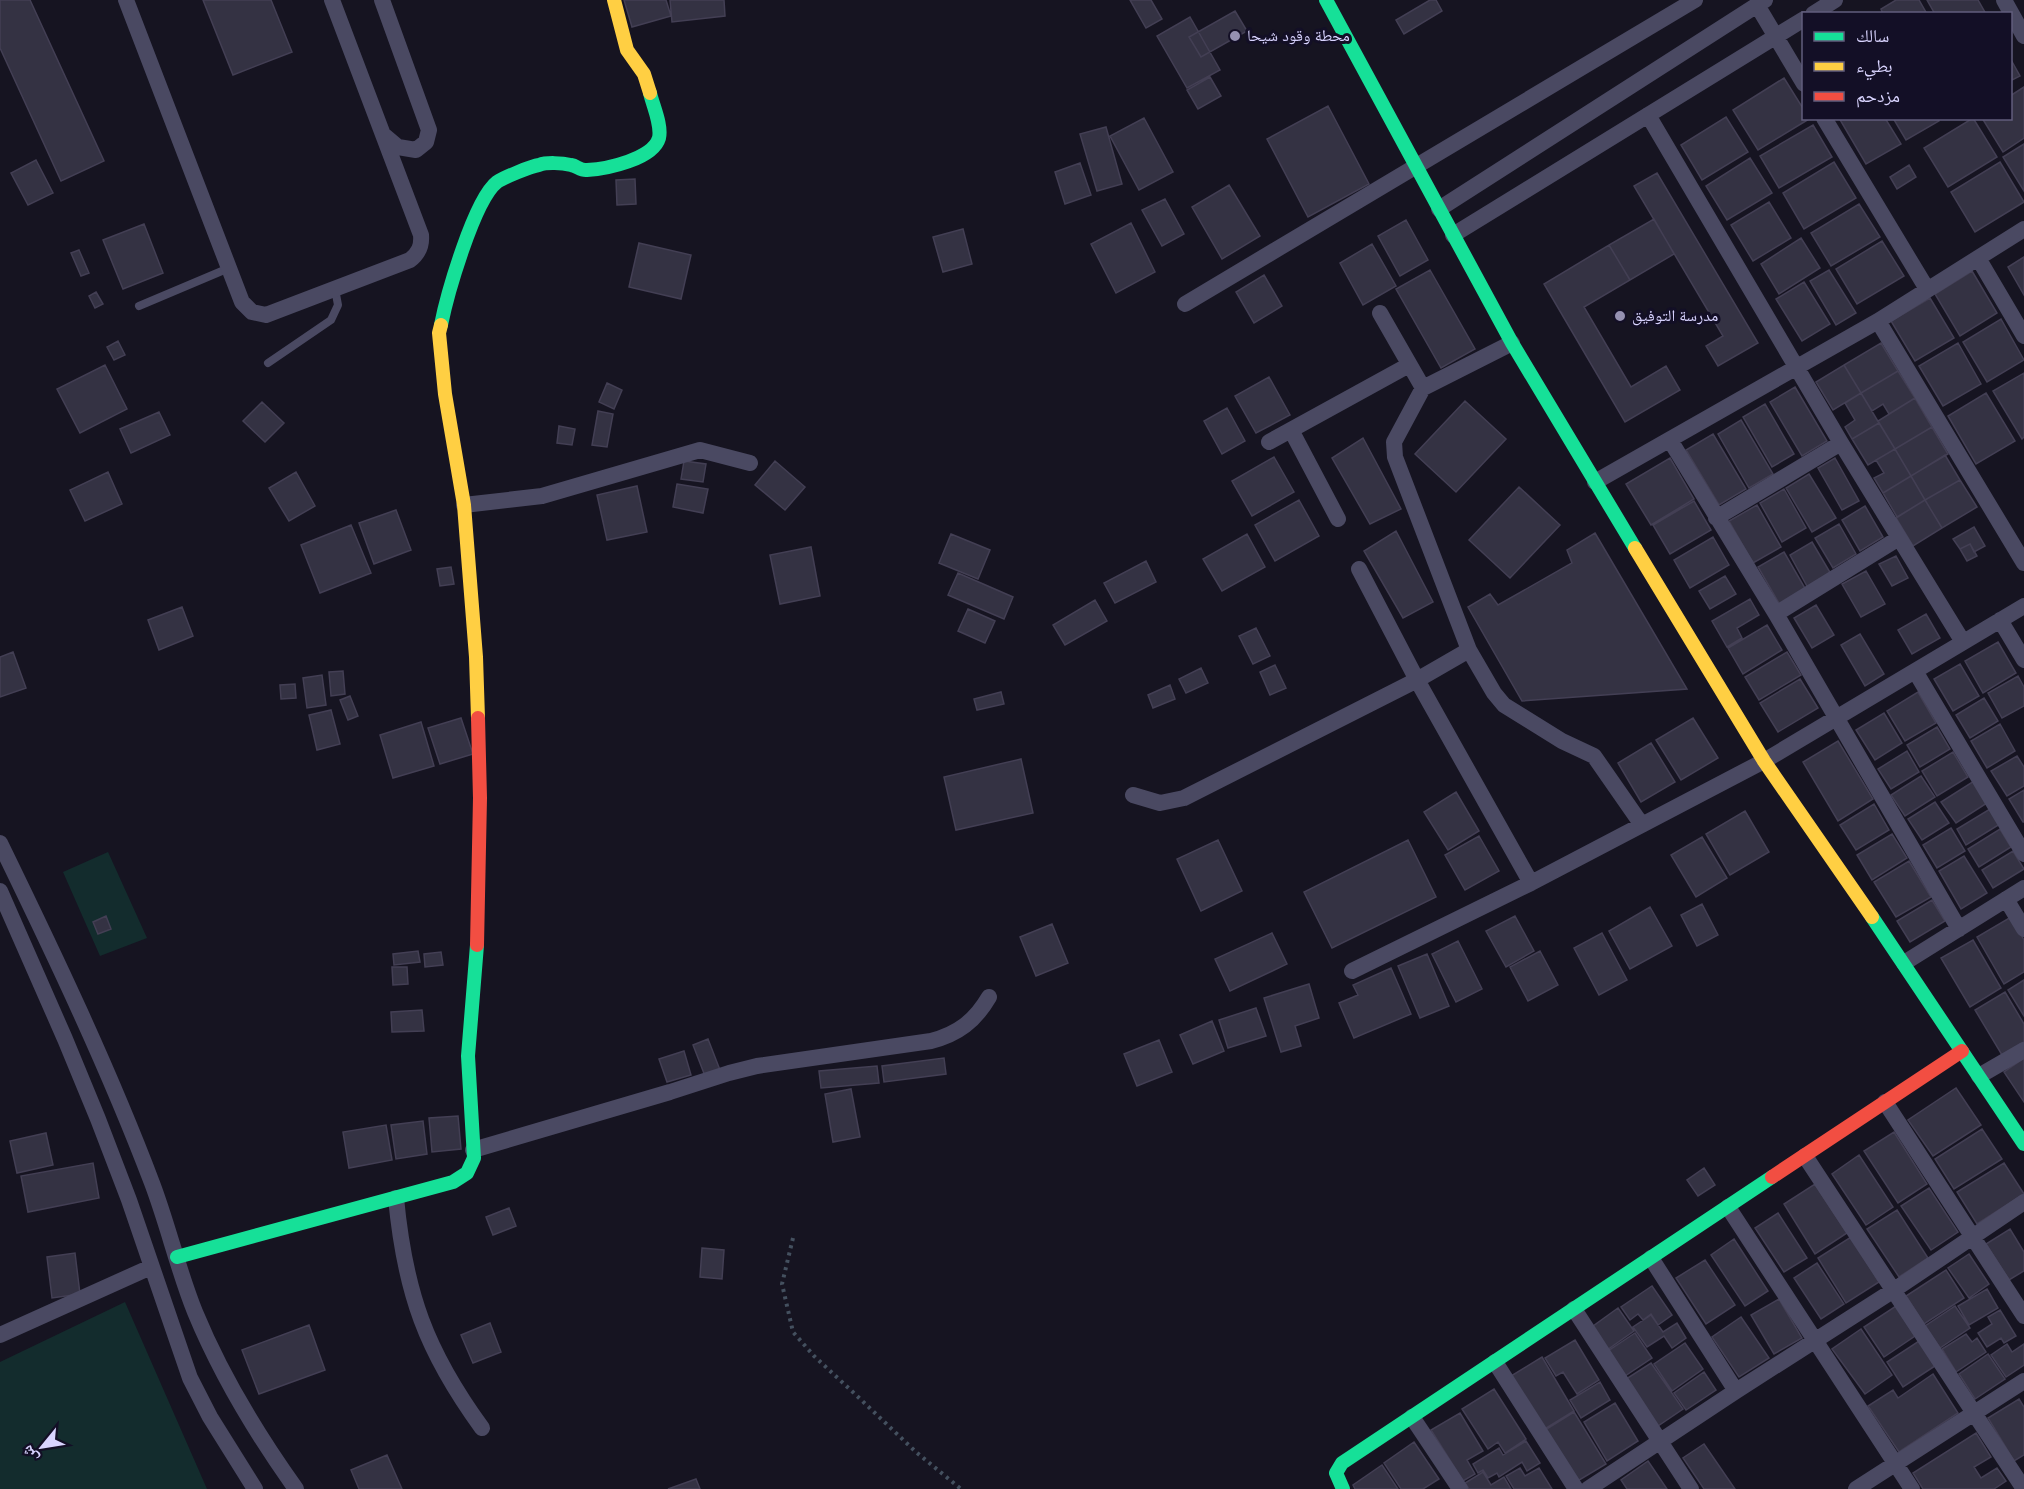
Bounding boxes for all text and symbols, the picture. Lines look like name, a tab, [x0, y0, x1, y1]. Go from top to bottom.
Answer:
legend	[1802, 12, 2012, 120]
text: سالك	[1856, 25, 1889, 47]
place label: محطة وقود شيحا	[1247, 26, 1350, 46]
marker: محطة وقود شيحا	[1228, 29, 1242, 43]
text: بطيء	[1856, 55, 1893, 81]
text: مزدحم	[1856, 85, 1900, 108]
place label: مدرسة التوفيق	[1632, 306, 1718, 326]
marker: مدرسة التوفيق	[1613, 309, 1627, 323]
north arrow	[12, 1417, 72, 1477]
text: ش	[17, 1442, 43, 1466]

